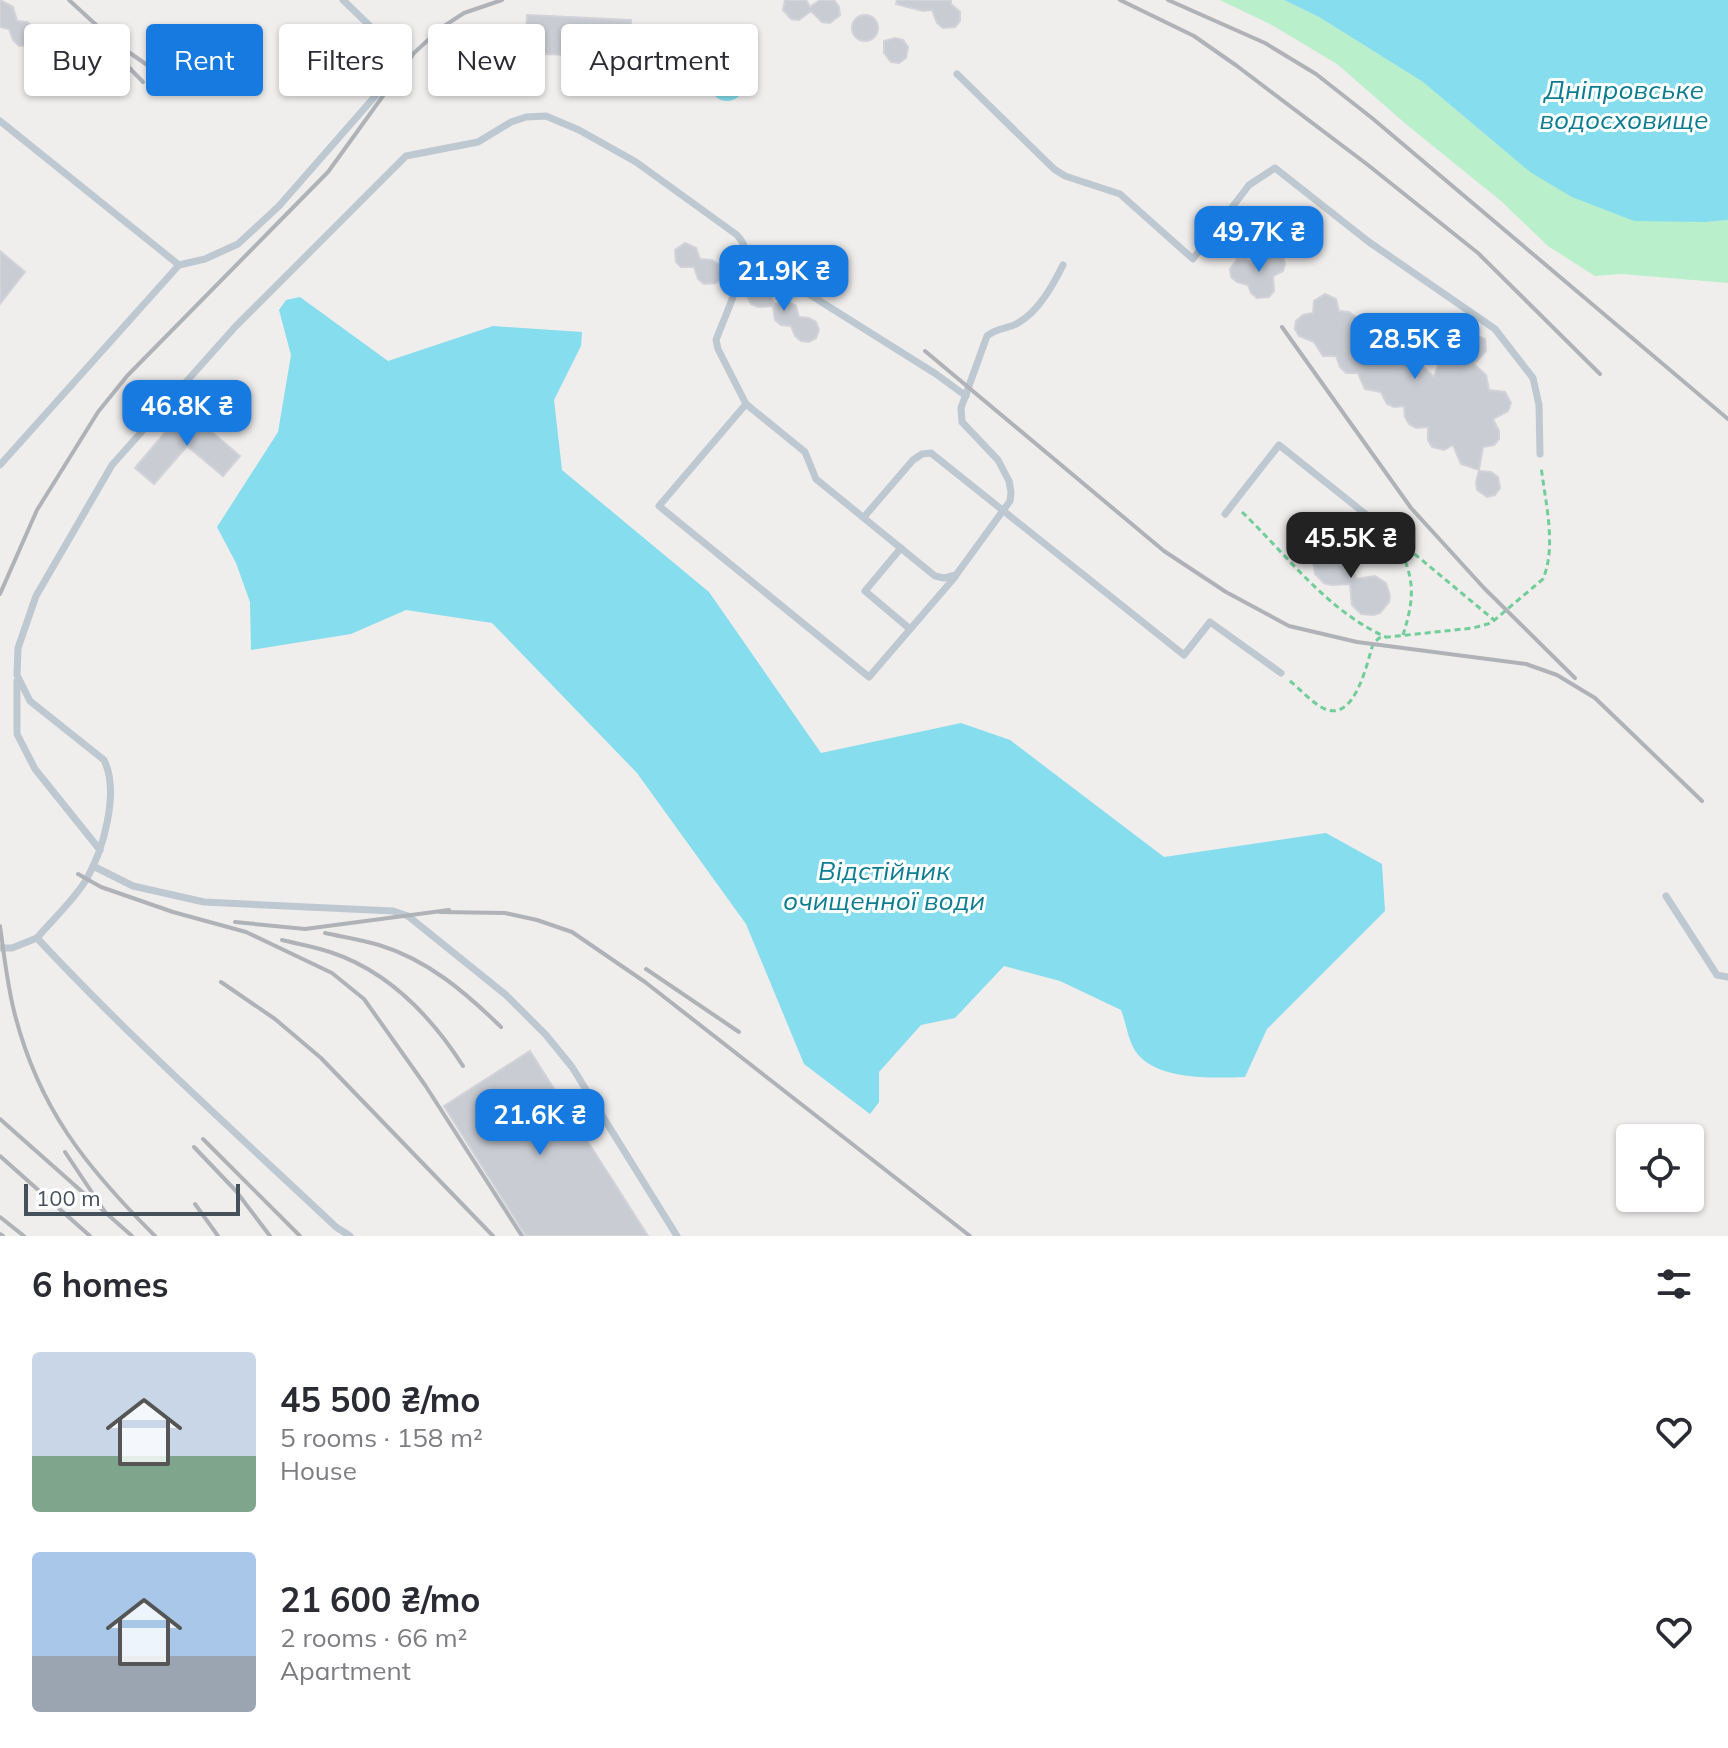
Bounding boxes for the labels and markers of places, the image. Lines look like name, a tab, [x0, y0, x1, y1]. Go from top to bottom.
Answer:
pin: 49.7K ₴	[1185, 206, 1333, 274]
pin: 21.9K ₴	[710, 245, 858, 313]
pin: 28.5K ₴	[1341, 313, 1489, 381]
pin: 46.8K ₴	[113, 380, 261, 448]
pin: 45.5K ₴	[1277, 512, 1425, 580]
pin: 21.6K ₴	[466, 1089, 614, 1157]

